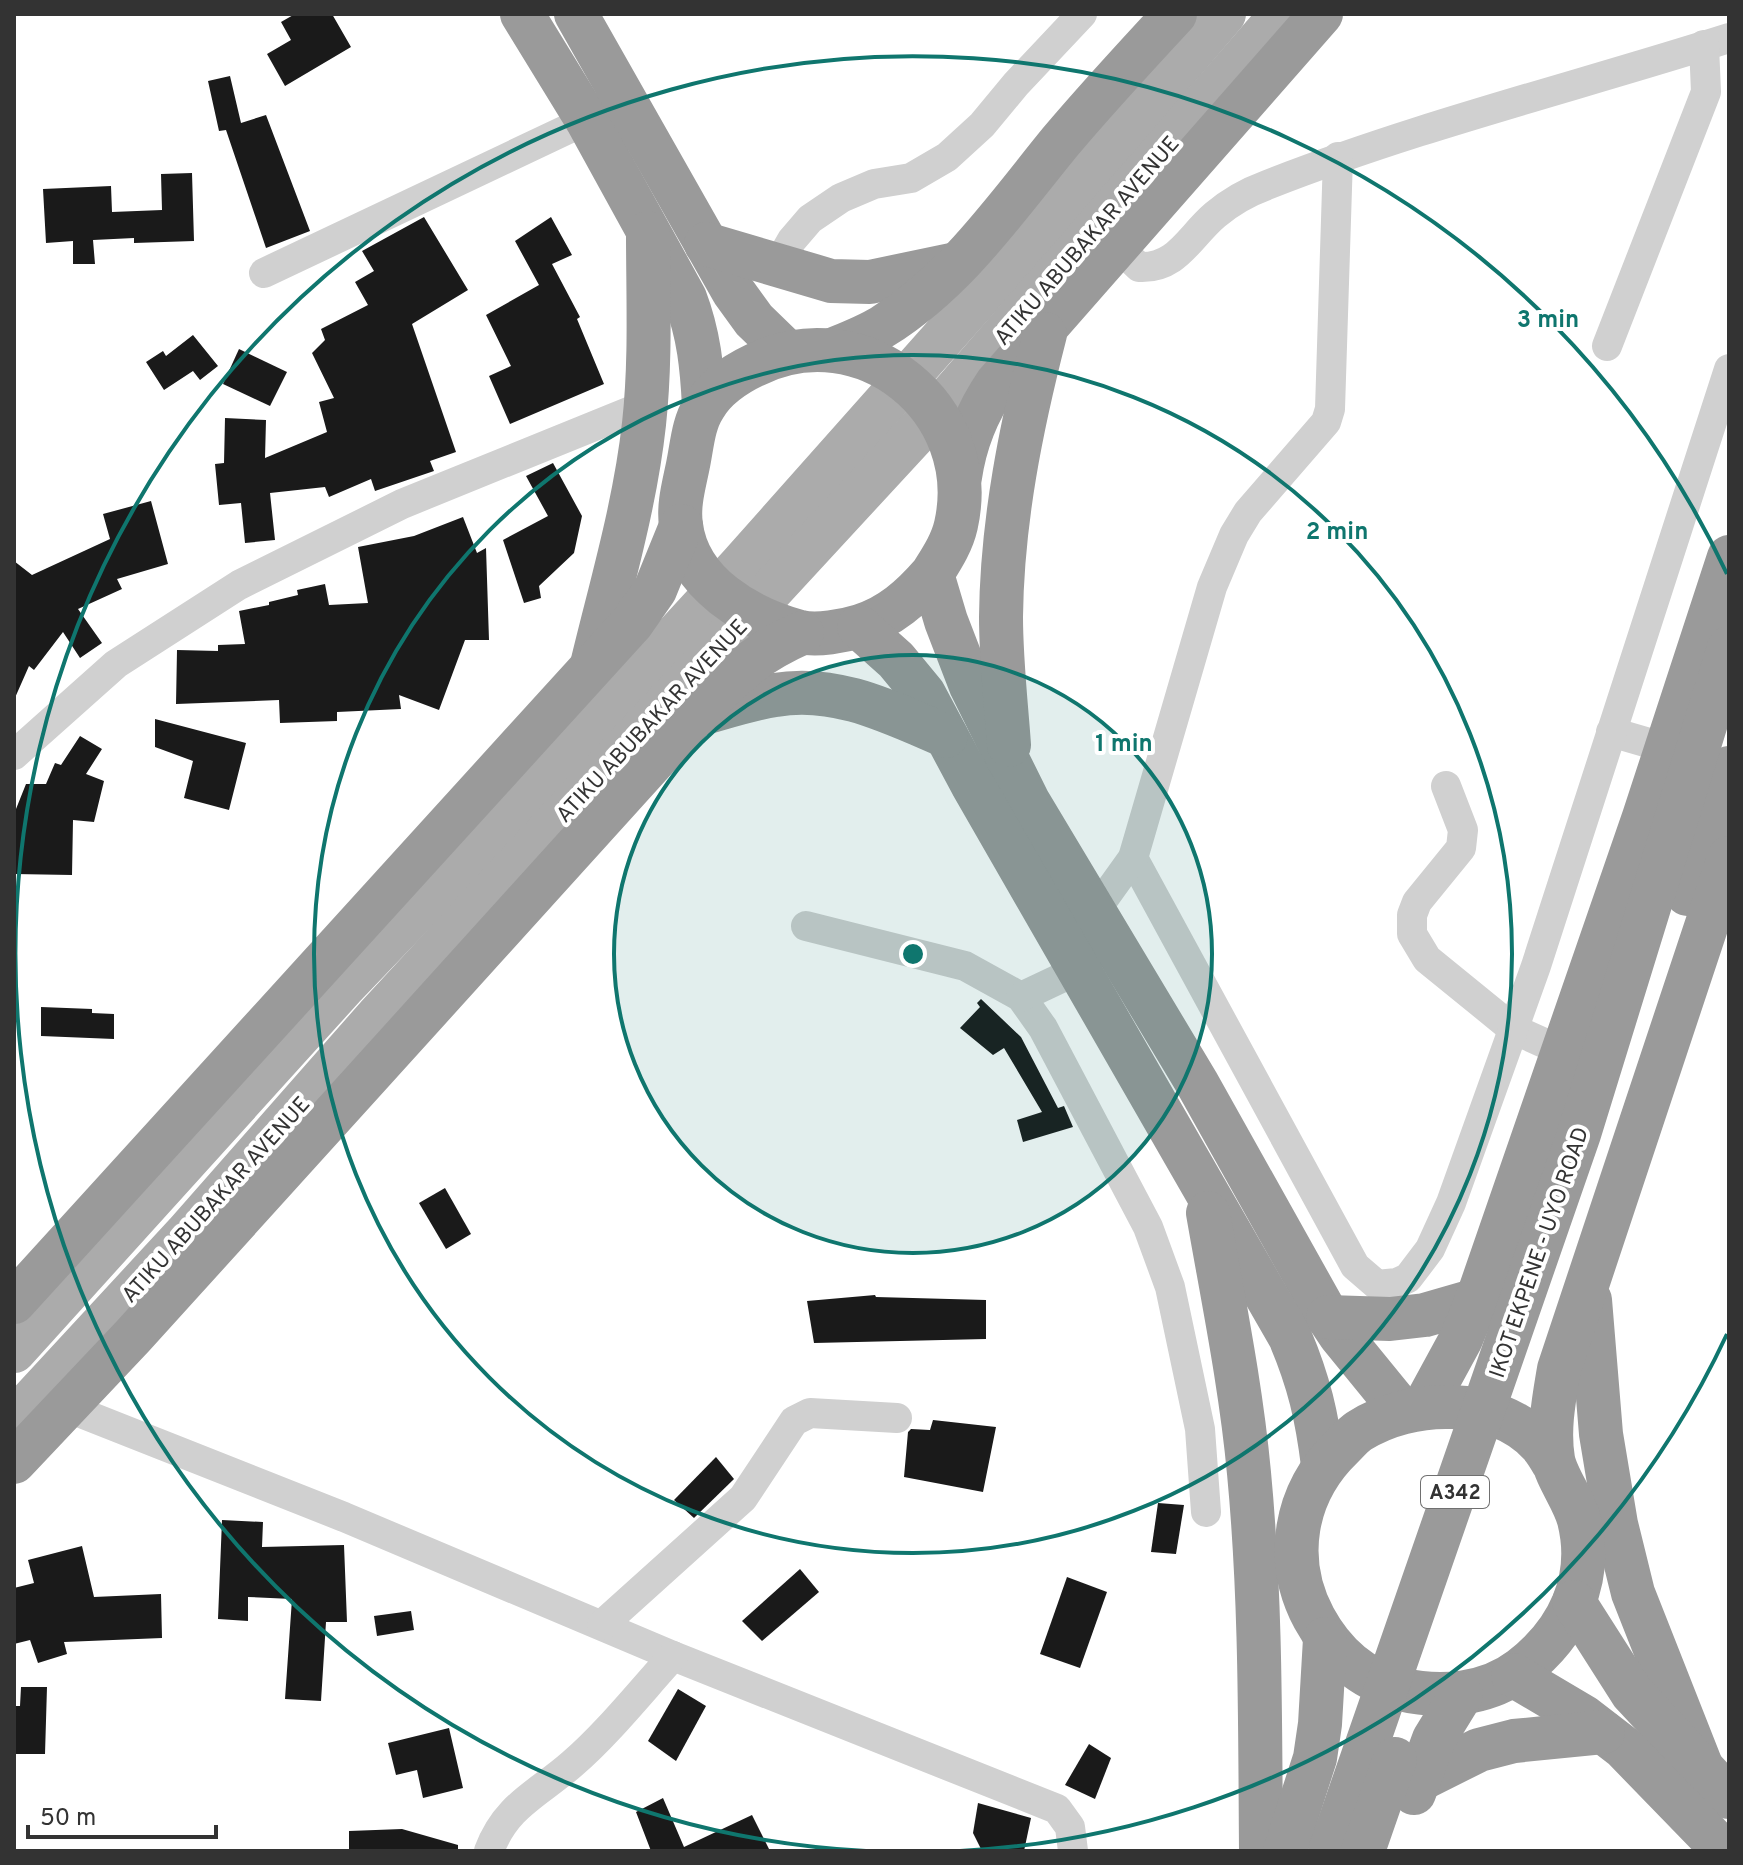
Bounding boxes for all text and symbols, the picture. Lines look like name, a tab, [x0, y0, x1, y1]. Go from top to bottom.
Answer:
street label: ATIKU ABUBAKAR AVENUE	[990, 131, 1186, 352]
text: 3 min	[1517, 306, 1579, 336]
text: 2 min	[1306, 518, 1368, 548]
street label: ATIKU ABUBAKAR AVENUE	[551, 614, 754, 829]
text: 1 min	[1095, 730, 1153, 760]
centre of rings	[899, 940, 927, 968]
street label: ATIKU ABUBAKAR AVENUE	[117, 1092, 317, 1309]
street label: IKOT EKPENE - UYO ROAD	[1485, 1124, 1596, 1382]
road number: A342	[1421, 1476, 1489, 1508]
scale bar	[28, 1789, 216, 1839]
text: 50 m	[40, 1804, 96, 1834]

